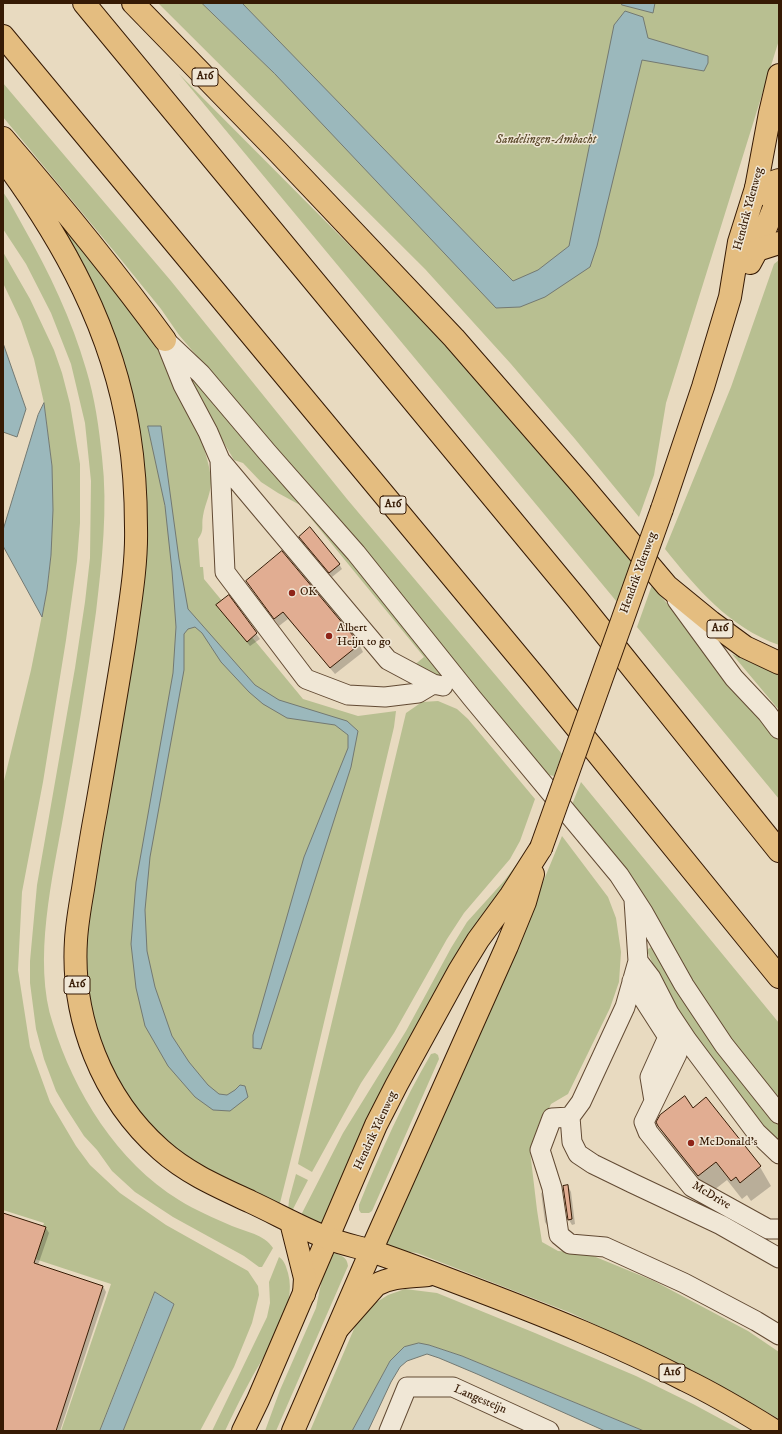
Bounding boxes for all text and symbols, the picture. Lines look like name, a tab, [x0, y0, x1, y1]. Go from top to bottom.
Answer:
road number: A16	[192, 68, 218, 86]
park label: Sandelingen-Ambacht	[496, 134, 596, 148]
street label: Hendrik Ydenweg	[731, 166, 767, 252]
road number: A16	[380, 496, 406, 514]
street label: Hendrik Ydenweg	[618, 530, 660, 616]
place label: OK	[300, 586, 317, 600]
marker: OK	[287, 588, 297, 598]
road number: A16	[707, 620, 733, 638]
place label: Albert Heijn to go	[337, 622, 391, 650]
marker: Albert Heijn to go	[324, 631, 334, 641]
road number: A16	[64, 976, 90, 994]
street label: Hendrik Ydenweg	[351, 1089, 401, 1173]
place label: McDonald's	[699, 1136, 758, 1150]
marker: McDonald's	[686, 1138, 696, 1148]
street label: McDrive	[689, 1179, 733, 1213]
road number: A16	[659, 1364, 685, 1382]
street label: Langesteijn	[451, 1382, 509, 1418]

